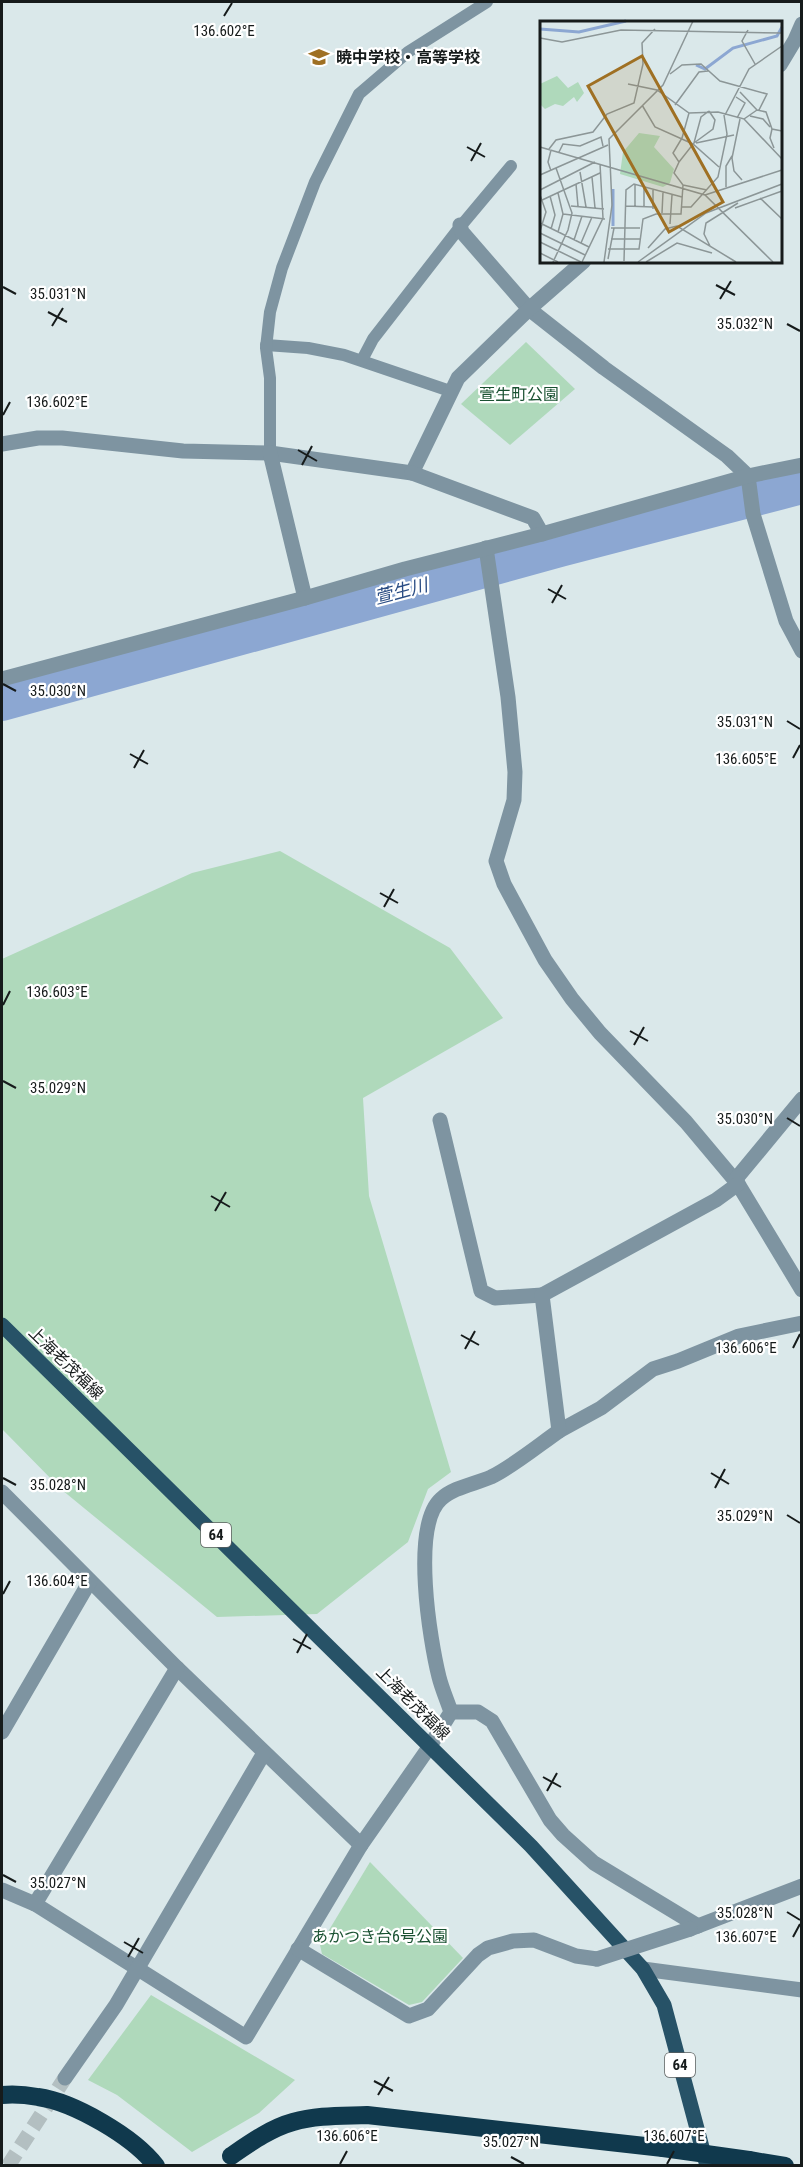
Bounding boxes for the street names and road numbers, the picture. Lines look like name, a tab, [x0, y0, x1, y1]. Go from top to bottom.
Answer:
street label: 上海老茂福線	[25, 1323, 107, 1403]
road number: 64	[201, 1523, 231, 1547]
street label: 上海老茂福線	[372, 1662, 454, 1744]
road number: 64	[665, 2053, 695, 2077]

